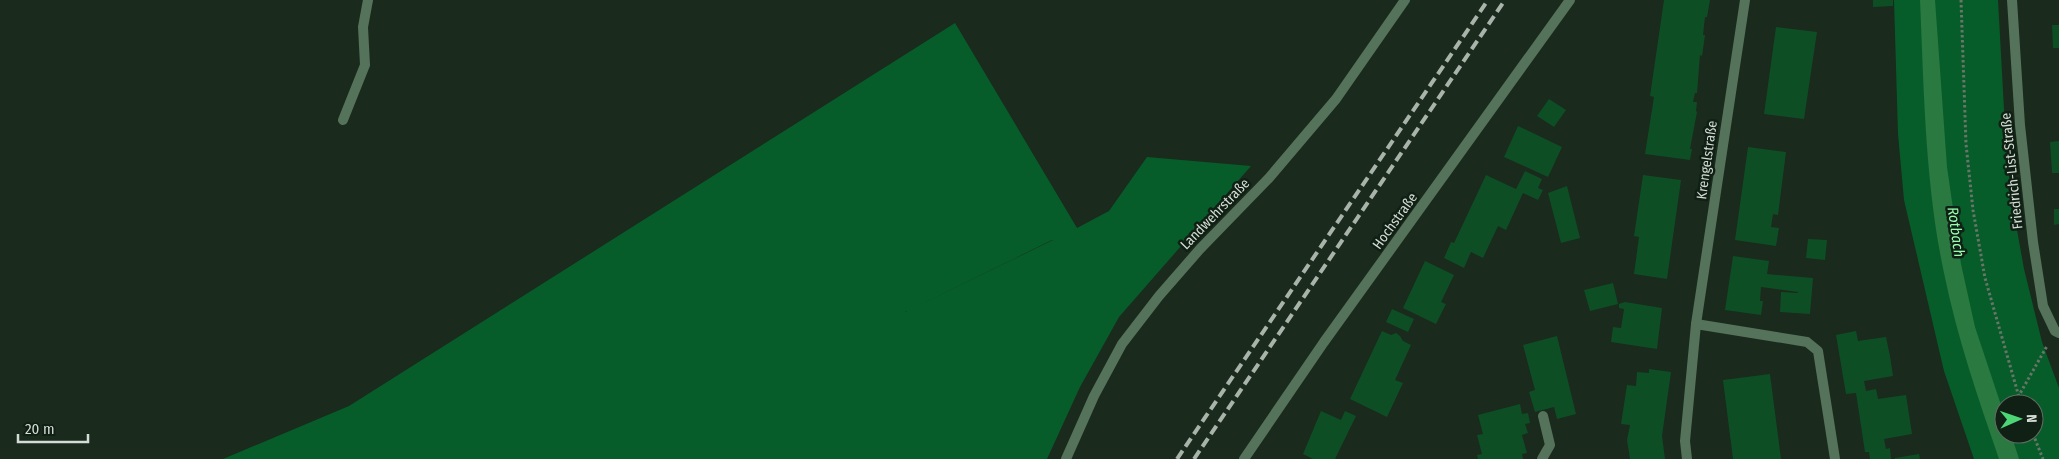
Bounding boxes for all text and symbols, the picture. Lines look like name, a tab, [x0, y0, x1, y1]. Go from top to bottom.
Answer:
street label: Friedrich-List-Straße	[1997, 112, 2027, 230]
street label: Krengelstraße	[1693, 119, 1721, 201]
street label: Landwehrstraße	[1177, 175, 1253, 253]
street label: Hochstraße	[1369, 189, 1421, 252]
water label: Rotbach	[1944, 206, 1968, 258]
north arrow	[1994, 394, 2044, 444]
scale bar	[18, 412, 88, 444]
text: N	[2023, 414, 2040, 423]
text: 20 m	[25, 420, 55, 438]

